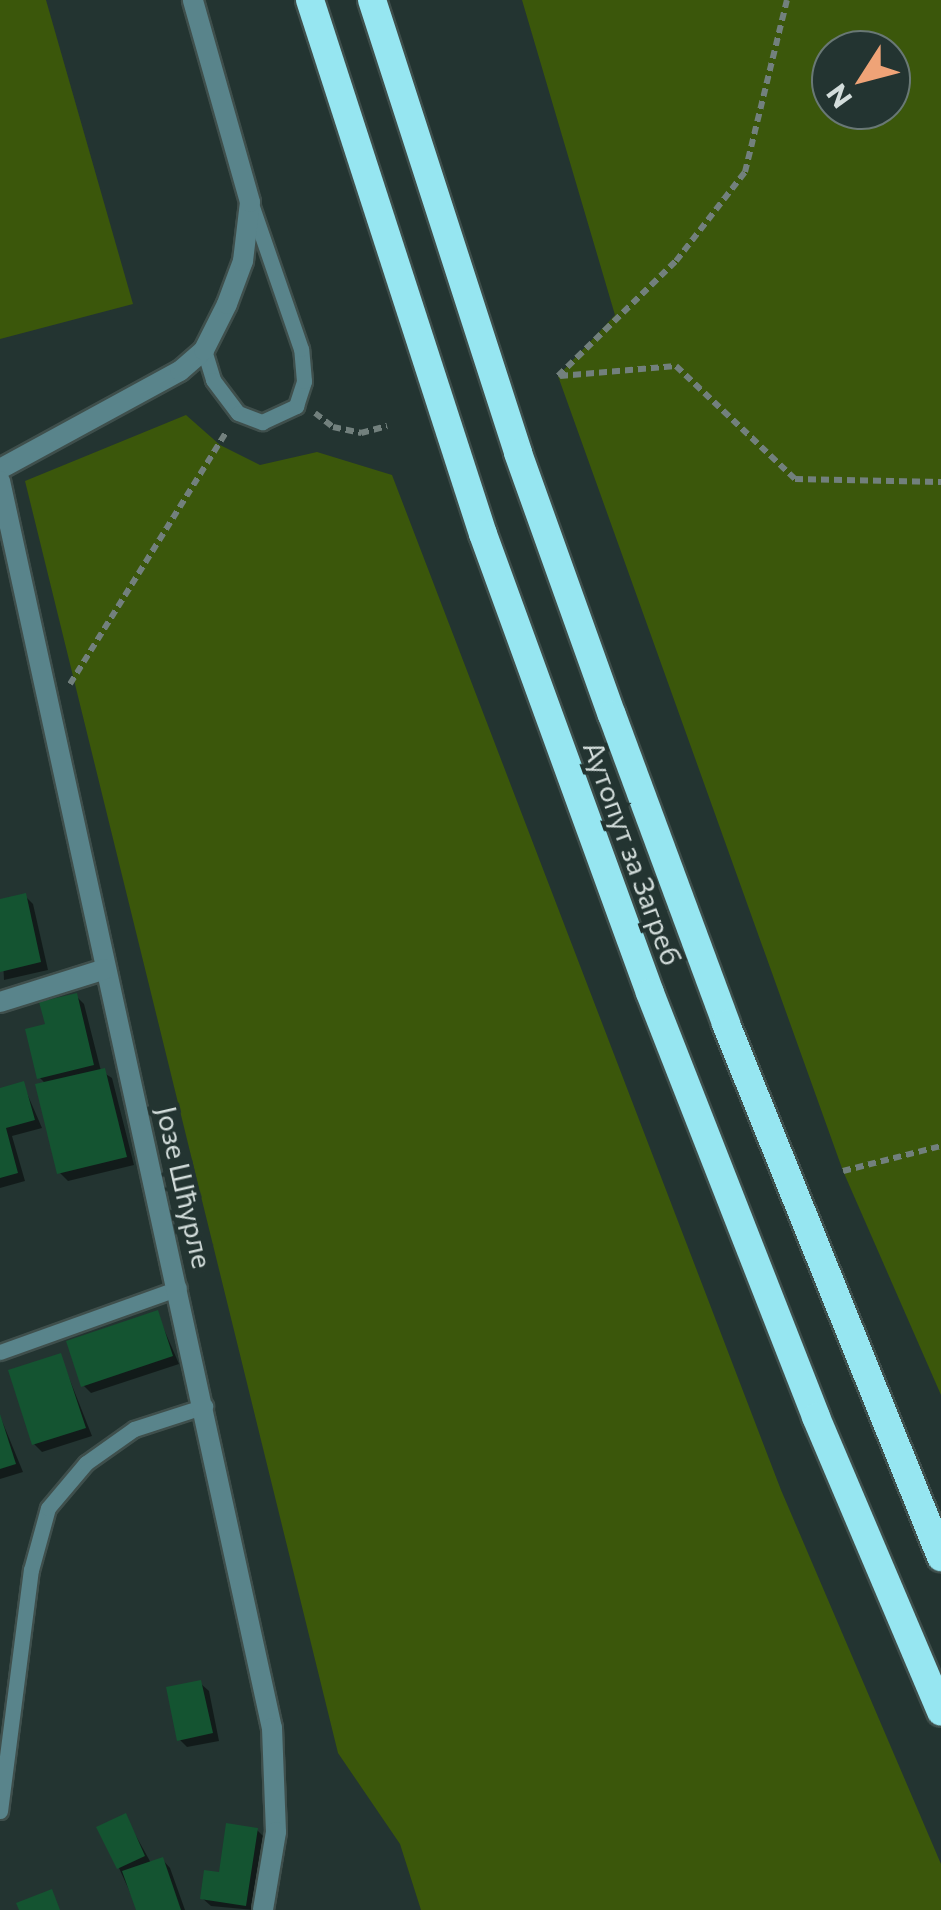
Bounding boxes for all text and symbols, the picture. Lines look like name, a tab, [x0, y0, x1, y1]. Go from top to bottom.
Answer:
north arrow	[811, 30, 911, 130]
text: N	[818, 78, 858, 115]
street label: Аутопут за Загреб	[577, 736, 689, 970]
street label: Јозе Шћурле	[150, 1103, 220, 1271]

